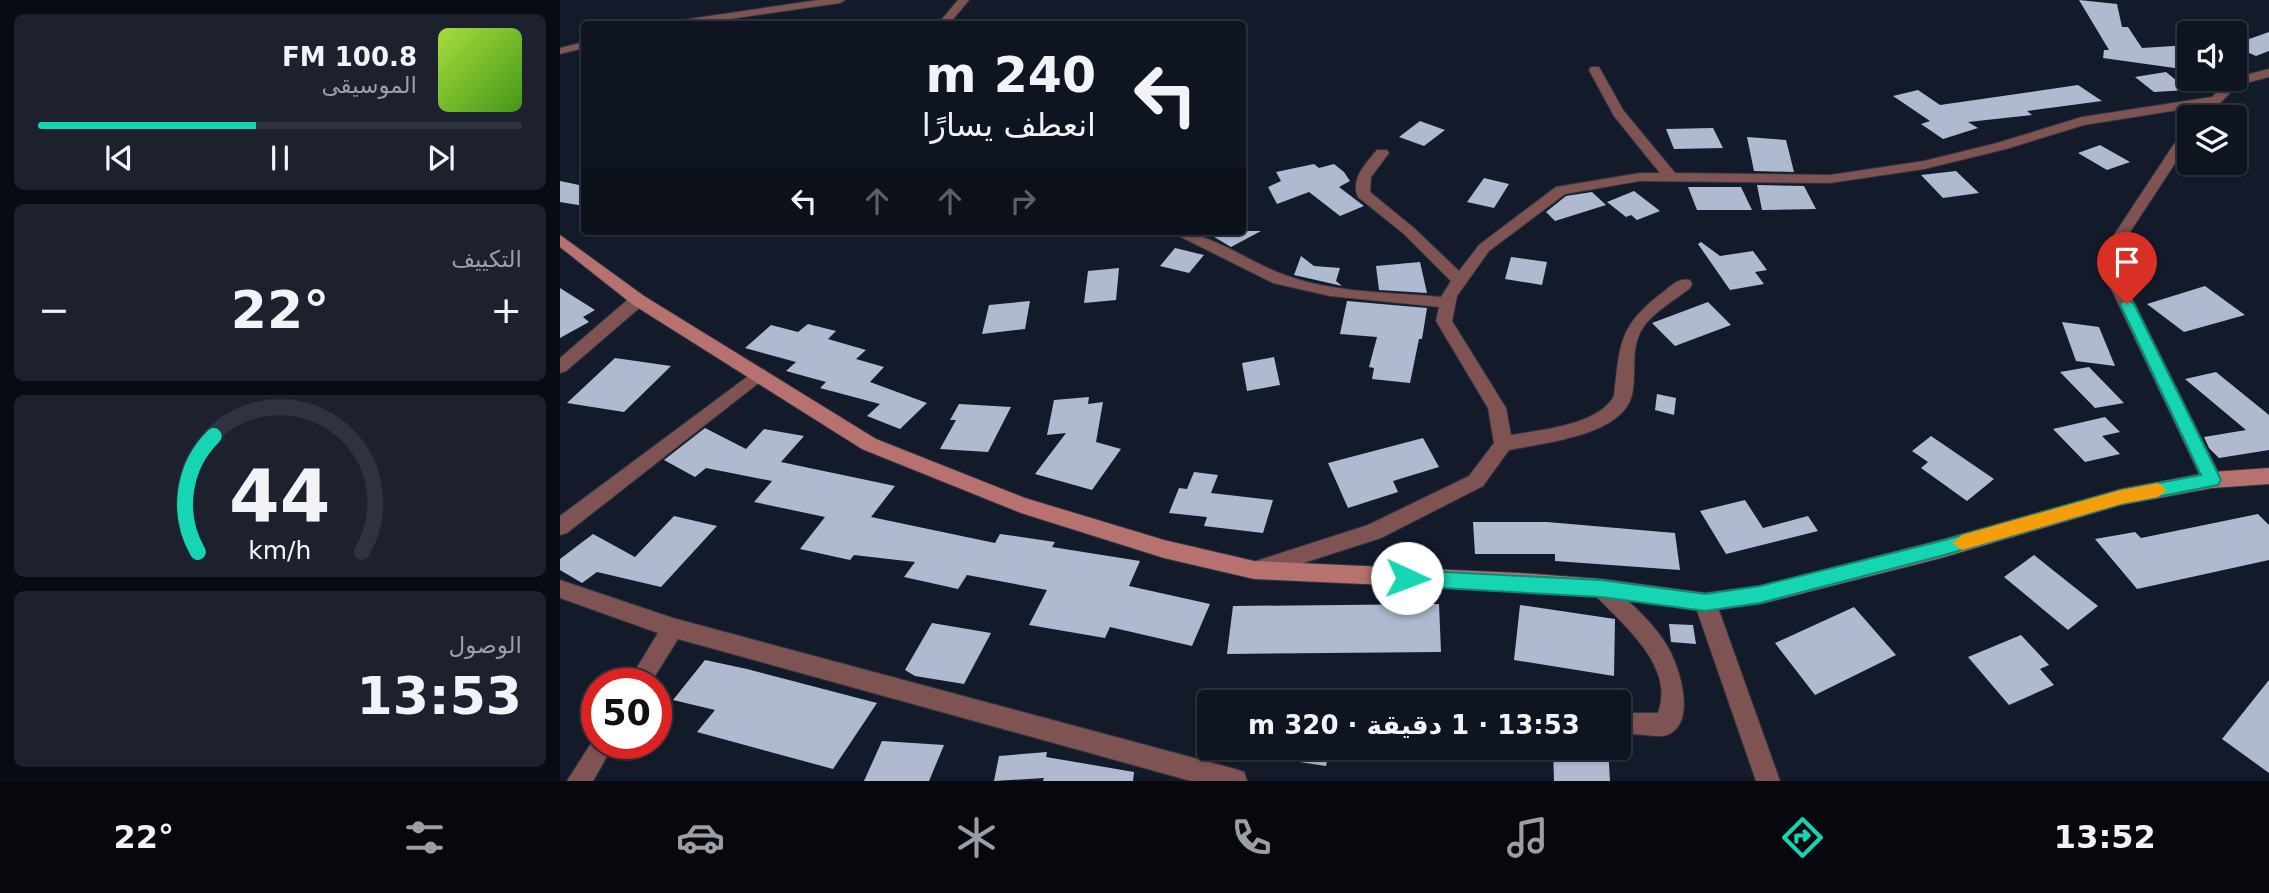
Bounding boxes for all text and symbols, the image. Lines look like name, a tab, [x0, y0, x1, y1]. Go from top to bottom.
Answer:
map controls	[2177, 21, 2247, 175]
button: sound	[2177, 21, 2247, 91]
text: 100.8 FM	[282, 42, 417, 72]
text: 240 m	[926, 47, 1096, 104]
icon: left	[1120, 49, 1211, 140]
text: الموسيقى	[321, 72, 417, 98]
button: layers	[2177, 105, 2247, 175]
text: انعطف يسارًا	[922, 106, 1096, 144]
icon: previous	[100, 139, 138, 177]
icon: pause	[261, 139, 299, 177]
icon: next	[422, 139, 460, 177]
icon: left	[785, 182, 823, 220]
icon: ahead	[858, 182, 896, 220]
icon: ahead	[931, 182, 969, 220]
icon: right	[1004, 182, 1042, 220]
pin	[2097, 232, 2157, 304]
icon: arrive	[2108, 243, 2146, 281]
text: التكييف	[451, 246, 522, 272]
text: 22°	[231, 280, 329, 340]
text: −	[38, 288, 70, 332]
text: +	[490, 288, 522, 332]
text: 44	[229, 454, 331, 539]
text: km/h	[248, 535, 312, 564]
position arrow	[1370, 541, 1444, 615]
text: الوصول	[449, 632, 522, 658]
text: 13:53	[356, 666, 522, 726]
speed limit sign: 50	[581, 668, 672, 759]
text: 13:53 · 1 دقيقة · 320 m	[1248, 710, 1580, 740]
icon: filters	[400, 813, 449, 862]
icon: car	[676, 813, 725, 862]
icon: climate	[952, 813, 1001, 862]
icon: phone	[1227, 813, 1276, 862]
icon: music	[1503, 813, 1552, 862]
icon: directions	[1778, 813, 1827, 862]
text: 22°	[113, 818, 174, 856]
text: 13:52	[2054, 818, 2156, 856]

